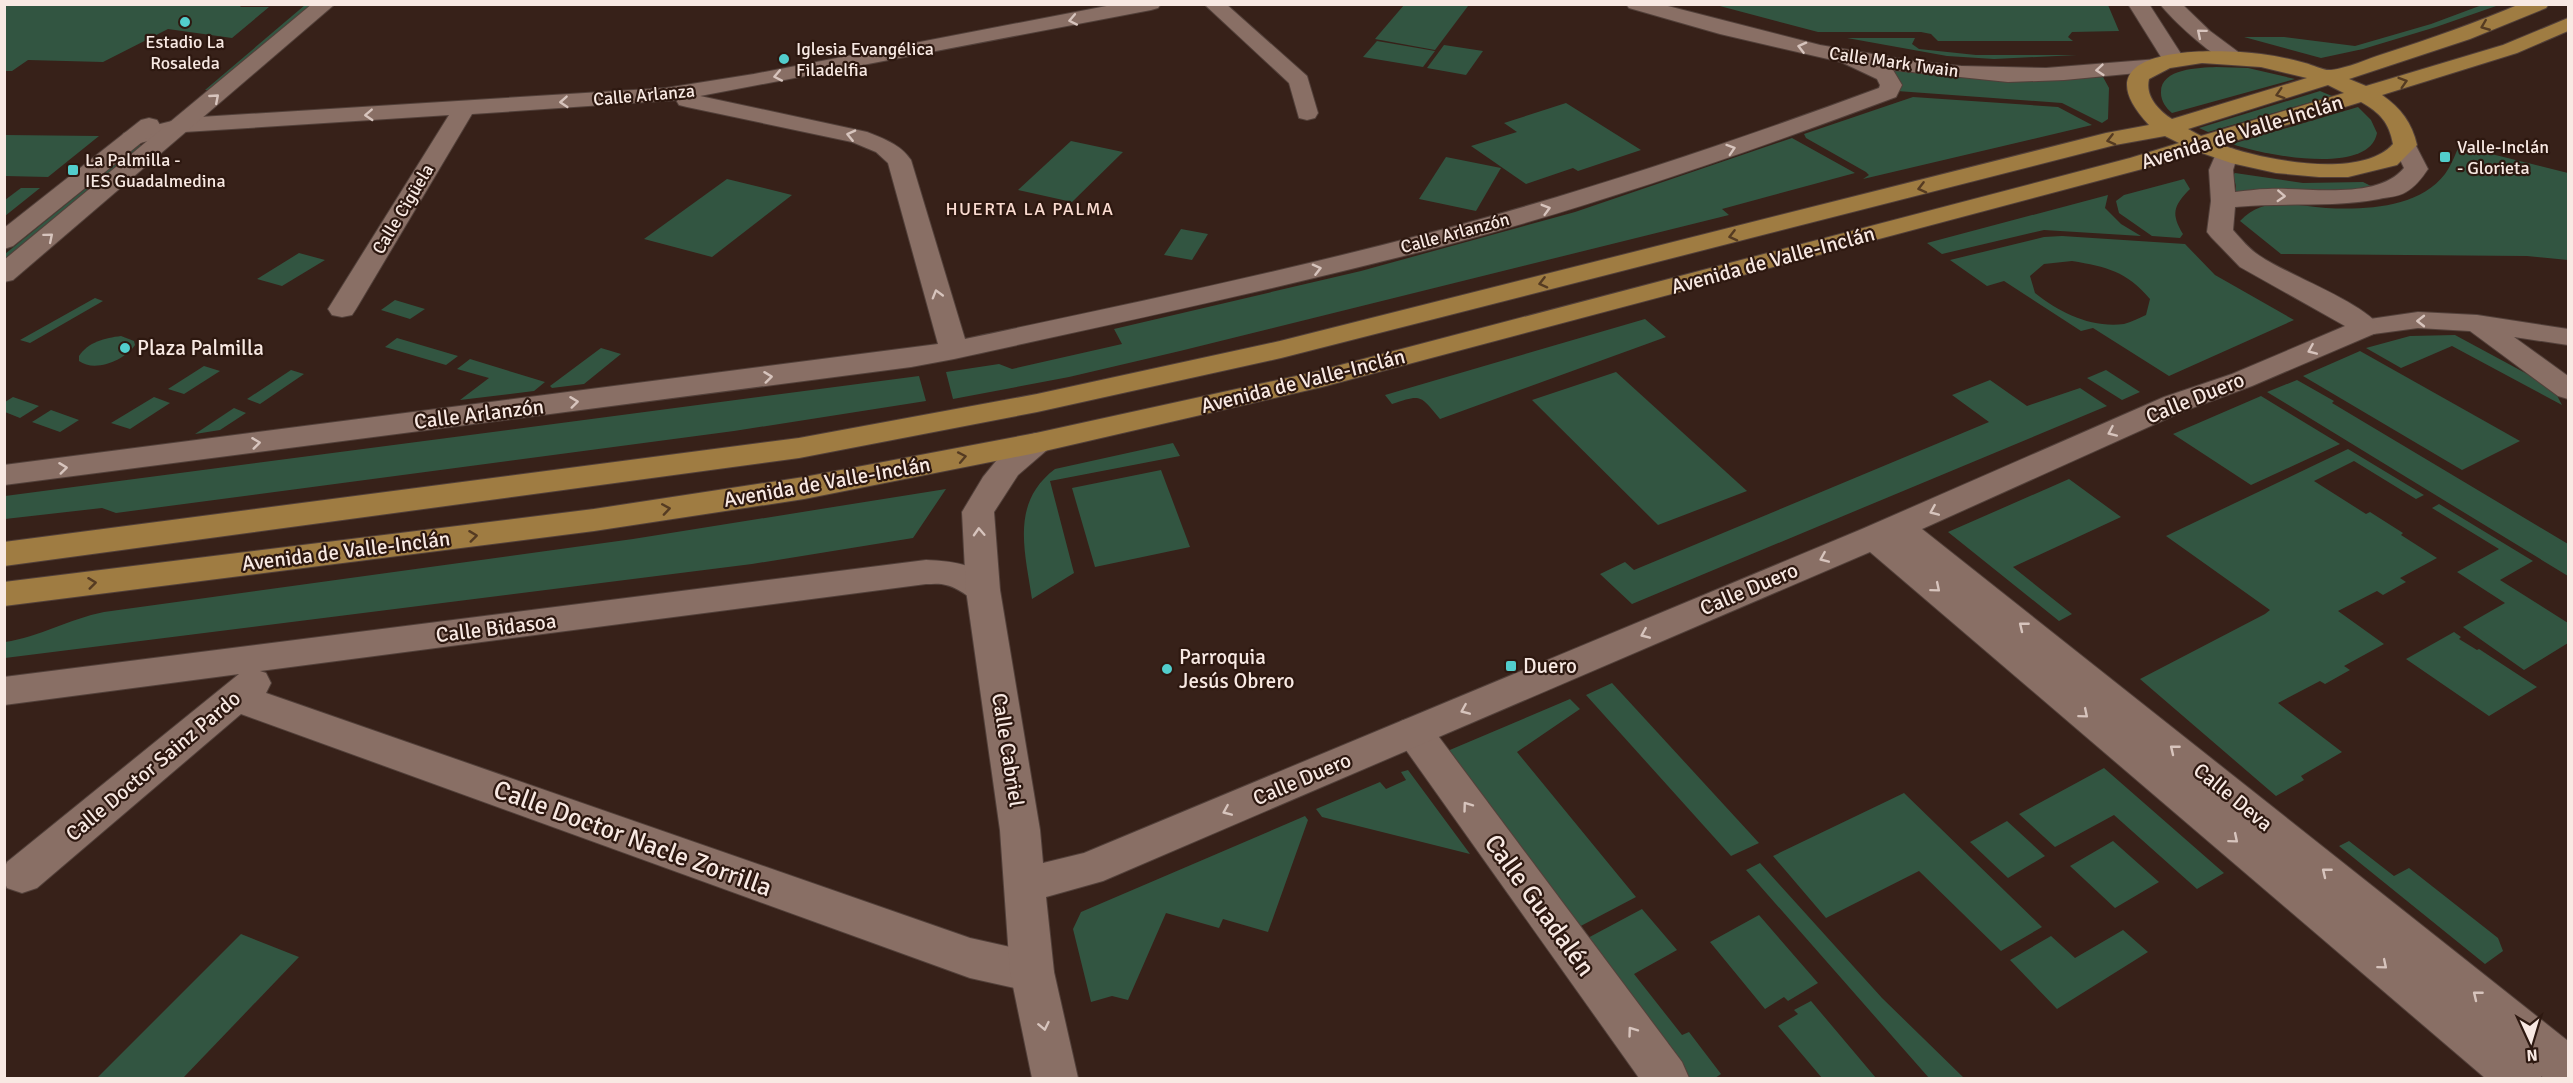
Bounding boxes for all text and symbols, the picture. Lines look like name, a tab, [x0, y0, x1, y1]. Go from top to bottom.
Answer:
one-way arrow	[1068, 13, 1078, 26]
marker: Estadio La Rosaleda	[178, 15, 192, 29]
one-way arrow	[2480, 19, 2491, 31]
one-way arrow	[2197, 29, 2208, 40]
place label: Estadio La Rosaleda	[145, 31, 225, 74]
place label: Iglesia Evangélica Filadelfia	[796, 38, 934, 81]
one-way arrow	[1798, 42, 1808, 55]
street label: Calle Mark Twain	[1828, 42, 1960, 82]
marker: Iglesia Evangélica Filadelfia	[777, 52, 791, 66]
one-way arrow	[2095, 63, 2104, 76]
one-way arrow	[773, 69, 783, 82]
one-way arrow	[2397, 77, 2408, 90]
street label: Calle Arlanza	[592, 80, 696, 110]
one-way arrow	[2275, 86, 2286, 99]
street label: Avenida de Valle-Inclán	[2138, 89, 2346, 175]
one-way arrow	[208, 94, 219, 105]
one-way arrow	[559, 96, 568, 109]
one-way arrow	[365, 108, 374, 121]
one-way arrow	[846, 129, 856, 142]
one-way arrow	[2106, 132, 2116, 145]
place label: Valle-Inclán - Glorieta	[2457, 136, 2549, 179]
one-way arrow	[1725, 143, 1736, 156]
place label: La Palmilla - IES Guadalmedina	[85, 149, 226, 192]
marker: Valle-Inclán - Glorieta	[2438, 150, 2452, 164]
street label: Calle Cigüela	[367, 160, 439, 258]
marker: La Palmilla - IES Guadalmedina	[66, 163, 80, 177]
one-way arrow	[1917, 180, 1927, 193]
one-way arrow	[2277, 190, 2286, 203]
district label: HUERTA LA PALMA	[945, 198, 1115, 220]
one-way arrow	[1540, 204, 1551, 216]
street label: Calle Arlanzón	[1398, 208, 1512, 258]
street label: Avenida de Valle-Inclán	[1668, 220, 1878, 300]
one-way arrow	[1728, 228, 1738, 241]
one-way arrow	[43, 233, 54, 244]
one-way arrow	[1312, 263, 1322, 276]
one-way arrow	[1539, 276, 1549, 288]
one-way arrow	[932, 289, 944, 300]
one-way arrow	[2417, 315, 2426, 327]
place label: Plaza Palmilla	[137, 335, 264, 361]
marker: Plaza Palmilla	[118, 341, 132, 355]
street label: Avenida de Valle-Inclán	[1198, 343, 1408, 419]
one-way arrow	[2307, 343, 2318, 355]
street label: Calle Duero	[2142, 366, 2248, 430]
one-way arrow	[763, 371, 772, 384]
street label: Calle Arlanzón	[413, 393, 545, 435]
one-way arrow	[570, 396, 579, 408]
one-way arrow	[2107, 424, 2118, 436]
one-way arrow	[251, 437, 260, 449]
street label: Avenida de Valle-Inclán	[722, 451, 932, 513]
one-way arrow	[956, 451, 966, 464]
one-way arrow	[58, 462, 67, 474]
one-way arrow	[662, 504, 671, 516]
one-way arrow	[1929, 504, 1940, 516]
street label: Avenida de Valle-Inclán	[240, 525, 452, 577]
one-way arrow	[973, 527, 986, 536]
one-way arrow	[468, 530, 478, 542]
one-way arrow	[1819, 550, 1830, 562]
street label: Calle Duero	[1696, 557, 1802, 621]
one-way arrow	[87, 577, 97, 590]
one-way arrow	[1929, 580, 1940, 591]
street label: Calle Bidasoa	[434, 608, 558, 648]
one-way arrow	[2019, 622, 2030, 633]
one-way arrow	[1640, 627, 1651, 639]
place label: Parroquia Jesús Obrero	[1179, 644, 1294, 694]
place label: Duero	[1523, 653, 1577, 679]
marker: Duero	[1504, 659, 1518, 673]
marker: Parroquia Jesús Obrero	[1160, 662, 1174, 676]
street label: Calle Doctor Sainz Pardo	[60, 685, 246, 847]
street label: Calle Cabriel	[986, 691, 1030, 809]
one-way arrow	[1460, 703, 1471, 715]
one-way arrow	[2077, 706, 2088, 717]
one-way arrow	[2170, 745, 2181, 756]
street label: Calle Duero	[1249, 747, 1355, 811]
street label: Calle Deva	[2188, 757, 2278, 837]
street label: Calle Doctor Nacle Zorrilla	[489, 774, 776, 904]
one-way arrow	[1463, 802, 1474, 813]
one-way arrow	[1223, 804, 1234, 816]
street label: Calle Guadalén	[1477, 828, 1601, 983]
one-way arrow	[2227, 832, 2238, 843]
one-way arrow	[2321, 868, 2332, 879]
one-way arrow	[2376, 957, 2387, 968]
one-way arrow	[2473, 991, 2484, 1002]
north arrow	[2501, 1011, 2561, 1071]
one-way arrow	[1037, 1021, 1050, 1031]
one-way arrow	[1628, 1027, 1639, 1038]
text: N	[2526, 1045, 2538, 1065]

